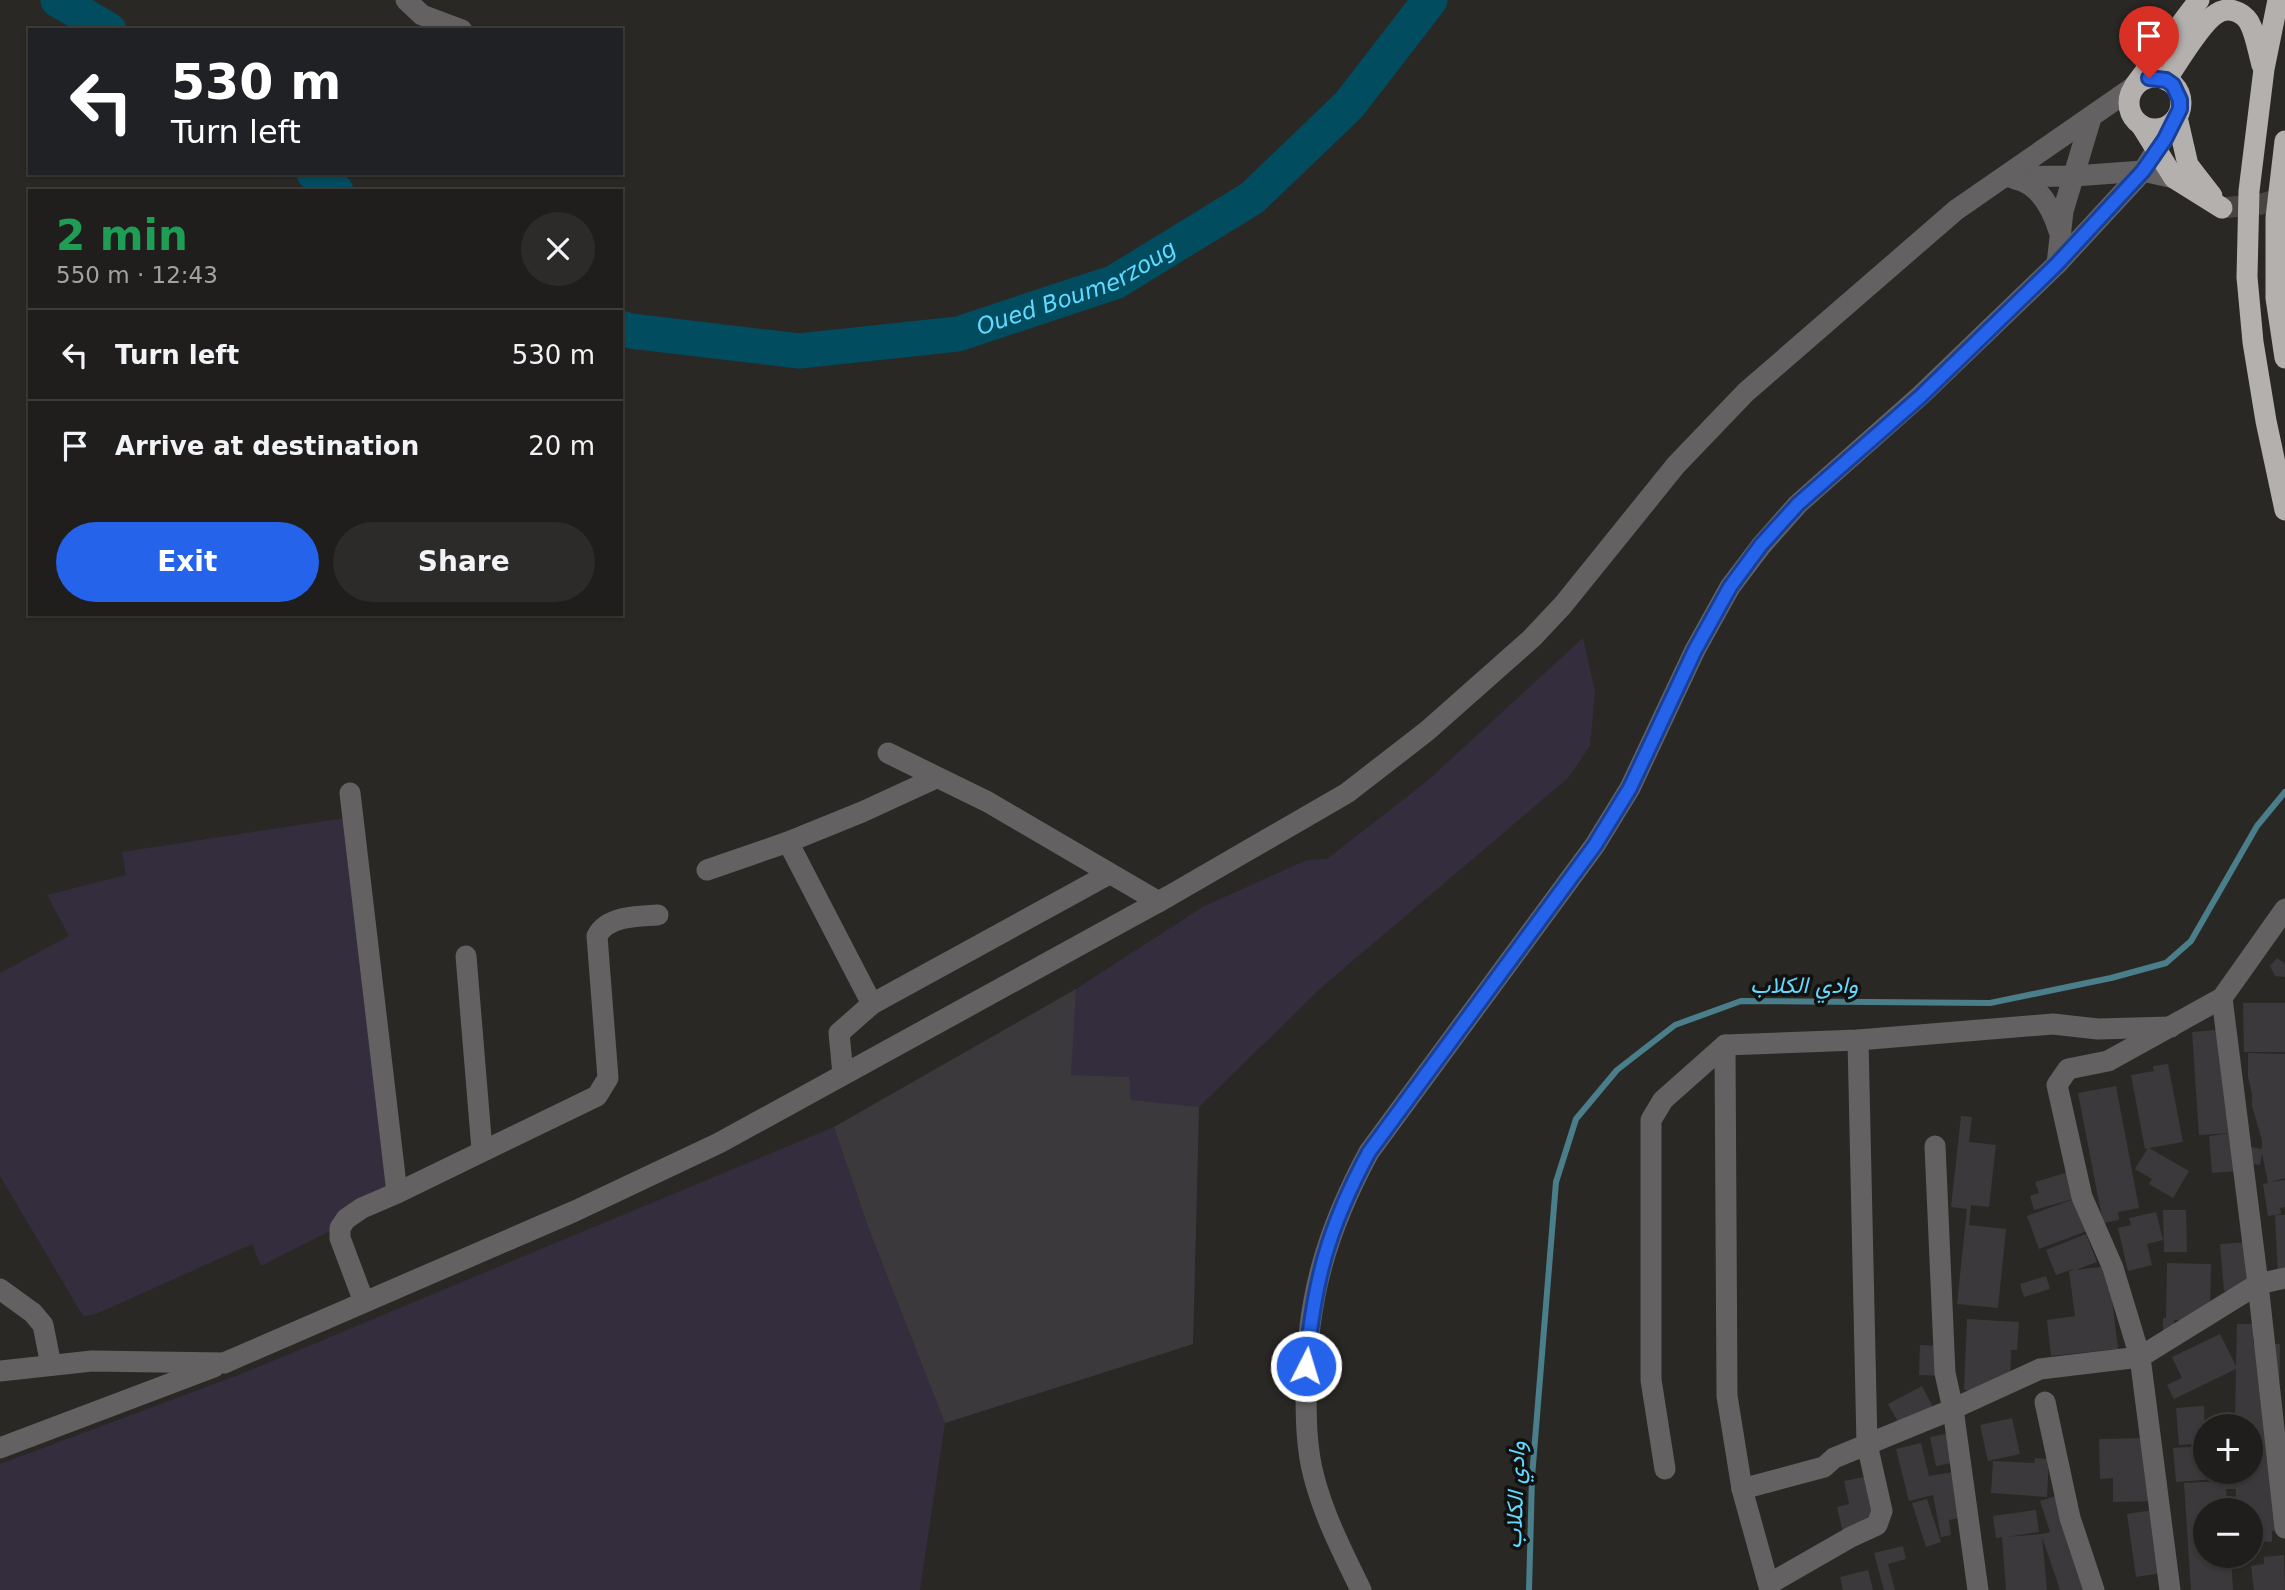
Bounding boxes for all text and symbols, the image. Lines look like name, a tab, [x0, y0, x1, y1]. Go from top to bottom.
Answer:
pin	[2119, 6, 2179, 78]
icon: arrive	[2130, 17, 2168, 55]
text: 530 m	[171, 54, 341, 111]
icon: left	[56, 56, 147, 147]
text: Turn left	[171, 113, 301, 151]
text: 2 min	[56, 211, 188, 260]
button: close	[521, 212, 595, 286]
water label: Oued Boumerzoug	[973, 235, 1181, 340]
text: 550 m · 12:43	[56, 262, 218, 288]
icon: left	[56, 336, 94, 374]
text: Turn left	[115, 340, 239, 370]
text: 530 m	[512, 340, 595, 370]
icon: arrive	[56, 427, 94, 465]
text: Arrive at destination	[115, 431, 419, 461]
text: 20 m	[528, 431, 595, 461]
button: Exit	[56, 522, 319, 602]
button: Share	[333, 522, 595, 602]
water label: وادي الكلاب	[1750, 972, 1858, 1004]
position arrow	[1269, 1329, 1343, 1403]
map controls	[2193, 1414, 2263, 1568]
button: +	[2193, 1414, 2263, 1484]
water label: وادي الكلاب	[1500, 1441, 1536, 1550]
button: −	[2193, 1498, 2263, 1568]

